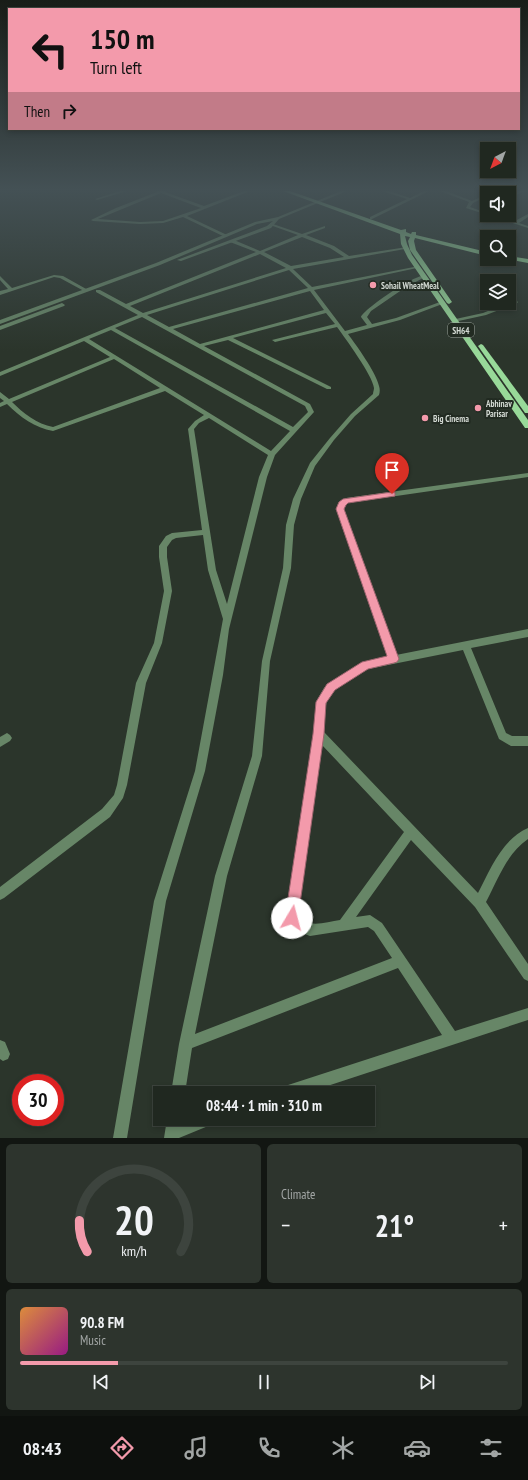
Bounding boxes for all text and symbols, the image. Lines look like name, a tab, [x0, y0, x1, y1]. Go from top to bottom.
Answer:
text: 150 m	[90, 20, 154, 57]
icon: left	[24, 24, 76, 76]
text: Turn left	[90, 56, 142, 79]
icon: right	[58, 100, 80, 122]
text: Then	[24, 102, 50, 121]
north arrow	[480, 142, 516, 178]
map controls	[480, 142, 516, 310]
button: sound	[480, 186, 516, 222]
button: search	[480, 230, 516, 266]
button: layers	[480, 274, 516, 310]
marker: Sohail WheatMeal	[368, 280, 378, 290]
place label: Sohail WheatMeal	[381, 280, 440, 291]
road number: SH64	[448, 323, 474, 337]
place label: Abhinav Parisar	[485, 398, 512, 419]
marker: Abhinav Parisar	[473, 403, 483, 413]
marker: Big Cinema	[420, 413, 430, 423]
place label: Big Cinema	[433, 413, 469, 424]
pin	[375, 453, 409, 494]
icon: arrive	[381, 459, 403, 481]
position arrow	[271, 897, 313, 939]
speed limit sign: 30	[12, 1074, 64, 1126]
text: 08:44 · 1 min · 310 m	[206, 1096, 322, 1115]
text: Climate	[281, 1186, 315, 1203]
text: 20	[114, 1192, 153, 1245]
text: 21°	[375, 1206, 414, 1245]
text: −	[281, 1211, 290, 1239]
text: +	[499, 1211, 508, 1239]
text: km/h	[121, 1240, 146, 1259]
text: 90.8 FM	[80, 1313, 124, 1332]
text: Music	[80, 1332, 106, 1349]
icon: previous	[90, 1371, 112, 1393]
icon: pause	[253, 1371, 275, 1393]
icon: next	[416, 1371, 438, 1393]
icon: directions	[108, 1434, 136, 1462]
icon: music	[182, 1434, 210, 1462]
icon: phone	[255, 1434, 283, 1462]
icon: climate	[329, 1434, 357, 1462]
icon: car	[403, 1434, 431, 1462]
icon: filters	[477, 1434, 505, 1462]
text: 08:43	[23, 1437, 62, 1460]

